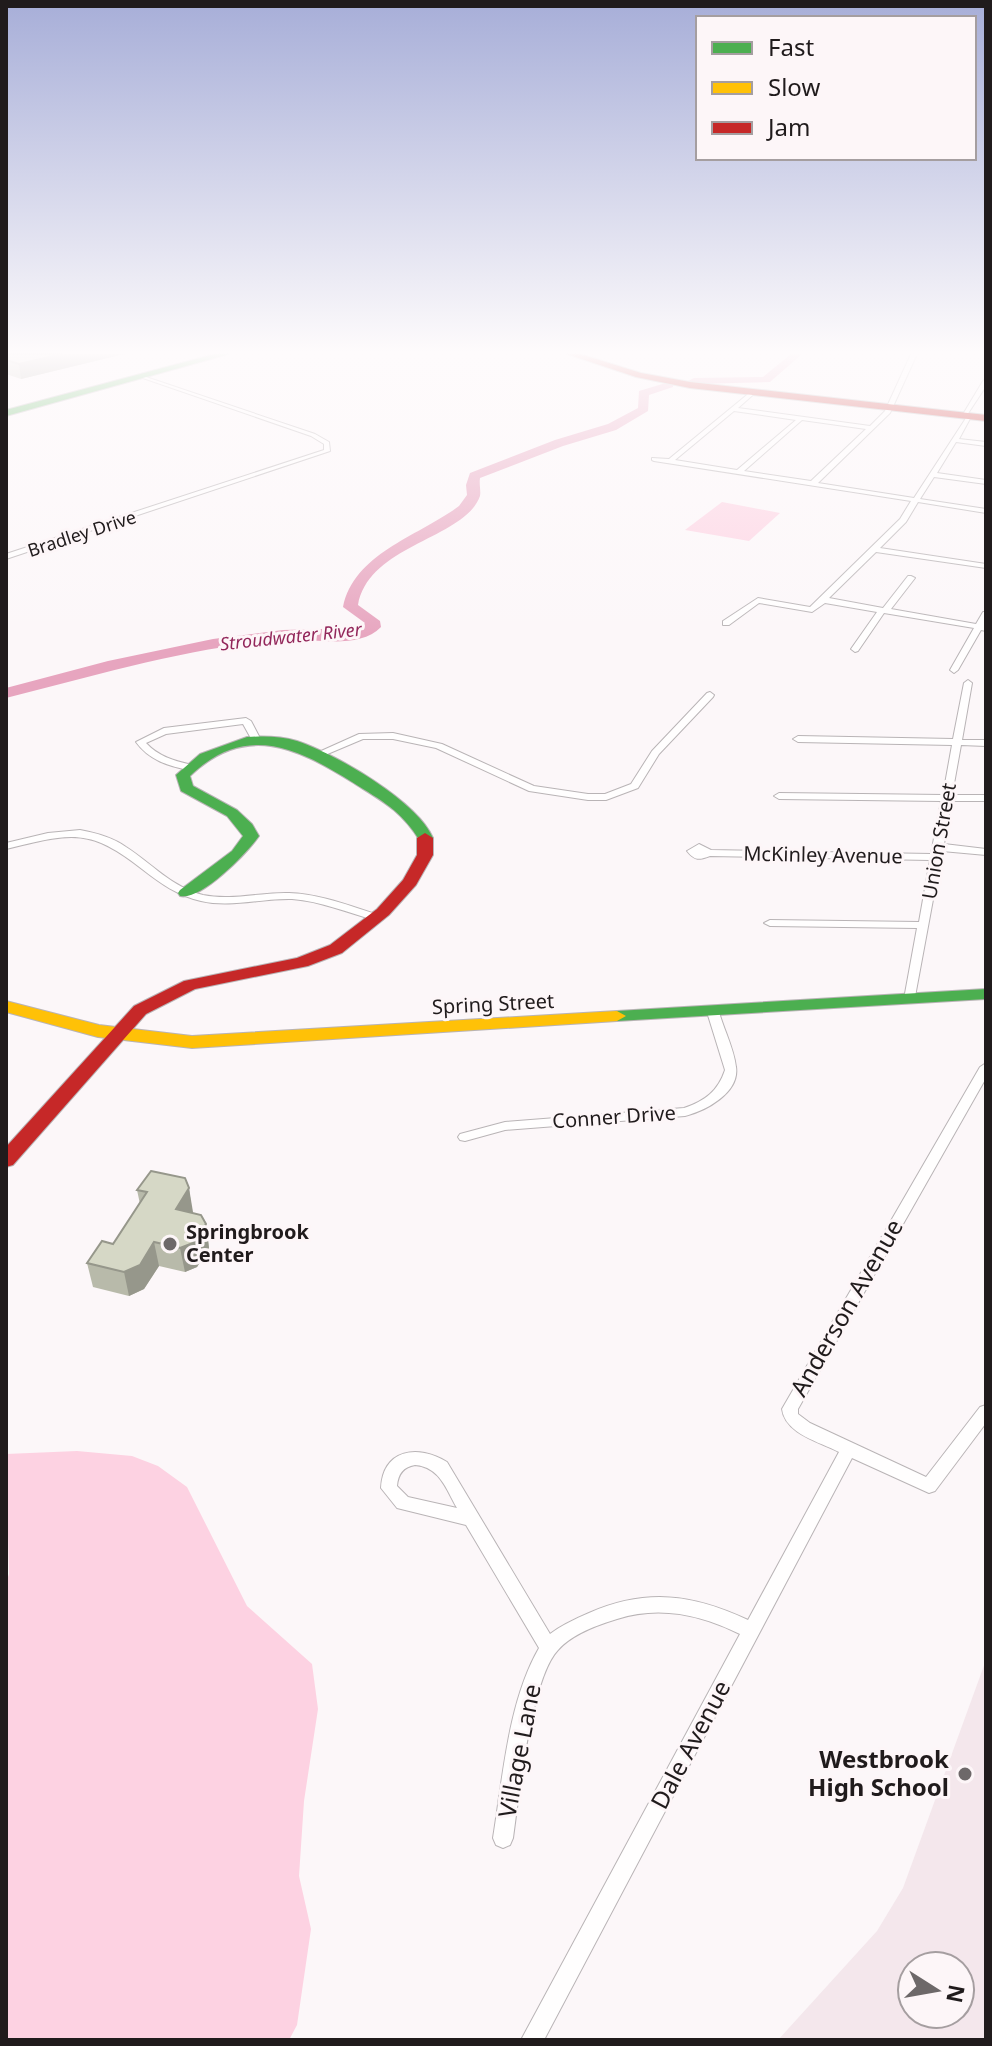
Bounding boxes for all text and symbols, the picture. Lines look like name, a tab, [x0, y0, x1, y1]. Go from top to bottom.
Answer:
legend	[696, 16, 976, 160]
text: Fast	[768, 30, 814, 63]
text: Slow	[768, 70, 820, 103]
text: Jam	[766, 110, 810, 143]
street label: Bradley Drive	[24, 504, 139, 562]
water label: Stroudwater River	[219, 617, 364, 655]
street label: Union Street	[915, 781, 962, 901]
street label: McKinley Avenue	[743, 840, 903, 869]
street label: Spring Street	[431, 987, 555, 1020]
street label: Conner Drive	[551, 1099, 677, 1134]
street label: Anderson Avenue	[781, 1213, 910, 1402]
place label: Springbrook Center	[186, 1218, 309, 1268]
marker: Springbrook Center	[161, 1235, 179, 1253]
street label: Dale Avenue	[642, 1674, 737, 1814]
street label: Village Lane	[489, 1681, 548, 1820]
place label: Westbrook High School	[808, 1742, 949, 1803]
marker: Westbrook High School	[956, 1765, 974, 1783]
north arrow	[896, 1950, 976, 2030]
text: N	[940, 1982, 973, 2006]

